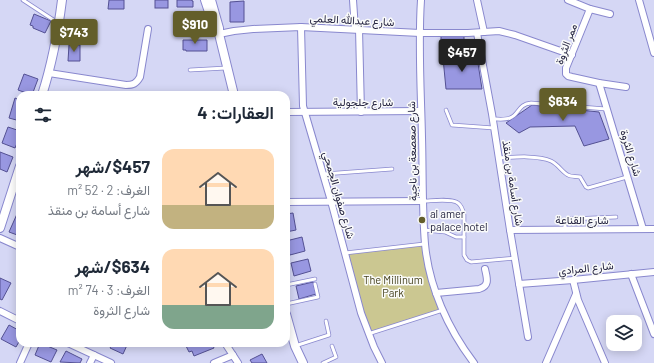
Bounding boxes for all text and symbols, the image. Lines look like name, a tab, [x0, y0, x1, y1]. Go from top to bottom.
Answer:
pin: $910	[171, 11, 219, 45]
street label: شارع عبدالله العلمي	[309, 11, 395, 32]
text: $910	[182, 16, 208, 32]
pin: $743	[50, 19, 98, 53]
street label: ممر الثروة	[552, 22, 580, 66]
text: $743	[60, 24, 88, 40]
pin: $457	[438, 39, 486, 73]
text: $457	[448, 44, 476, 60]
pin: $634	[539, 88, 587, 122]
text: $634	[548, 93, 578, 109]
street label: شارع جلجولية	[333, 95, 394, 110]
street label: شارع صعصعة بن ناجية	[404, 101, 421, 201]
text: العقارات: 4	[197, 102, 274, 122]
icon: filters	[32, 104, 54, 126]
street label: شارع الثروة	[616, 128, 645, 179]
street label: شارع أسامة بن منقذ	[498, 139, 527, 227]
street label: شارع صفوان الجمحي	[317, 150, 358, 241]
text: $457/شهر	[76, 156, 150, 176]
icon: home	[194, 165, 242, 213]
text: الغرف: 2 · 52 m²	[67, 182, 150, 198]
text: شارع أسامة بن منقذ	[48, 202, 150, 218]
place label: al amer palace hotel	[430, 207, 488, 233]
street label: شارع القناعة	[555, 213, 609, 228]
marker: al amer palace hotel	[417, 215, 427, 225]
text: $634/شهر	[75, 256, 150, 276]
street label: شارع المرادي	[558, 258, 615, 281]
icon: home	[194, 265, 242, 313]
park label: The Millinum Park	[363, 273, 423, 299]
text: الغرف: 3 · 74 m²	[68, 282, 150, 298]
text: شارع الثروة	[93, 302, 150, 318]
map controls	[606, 315, 642, 351]
button: layers	[606, 315, 642, 351]

